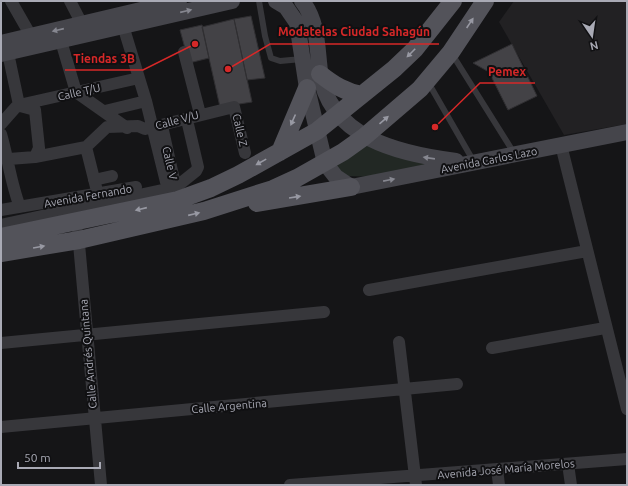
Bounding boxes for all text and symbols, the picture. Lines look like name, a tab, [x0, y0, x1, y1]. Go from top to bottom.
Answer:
one-way arrow	[180, 8, 192, 14]
north arrow	[572, 16, 612, 56]
one-way arrow	[466, 18, 474, 28]
callout: Modatelas Ciudad Sahagún	[270, 20, 439, 44]
text: Modatelas Ciudad Sahagún	[278, 25, 430, 38]
one-way arrow	[52, 27, 64, 33]
text: N	[589, 39, 600, 53]
callout: Tiendas 3B	[65, 46, 143, 70]
one-way arrow	[406, 48, 416, 58]
text: Tiendas 3B	[73, 52, 135, 65]
callout: Pemex	[480, 59, 535, 83]
text: Pemex	[488, 65, 527, 78]
street label: Calle T/U	[56, 81, 102, 103]
street label: Calle V/U	[154, 108, 200, 132]
street label: Calle Z	[230, 113, 250, 147]
one-way arrow	[290, 114, 297, 126]
one-way arrow	[379, 115, 389, 124]
street label: Calle V	[160, 145, 180, 181]
street label: Avenida Carlos Lazo	[440, 145, 538, 175]
one-way arrow	[423, 155, 435, 161]
one-way arrow	[255, 159, 267, 166]
one-way arrow	[383, 177, 395, 183]
street label: Avenida Fernando	[43, 182, 133, 210]
one-way arrow	[288, 194, 301, 200]
one-way arrow	[134, 206, 146, 212]
one-way arrow	[188, 210, 200, 216]
one-way arrow	[33, 244, 46, 250]
street label: Calle Andrés Quintana	[77, 299, 99, 409]
street label: Calle Argentina	[191, 397, 267, 415]
scale bar	[18, 444, 100, 470]
text: 50 m	[24, 451, 51, 464]
street label: Avenida José María Morelos	[437, 457, 575, 481]

